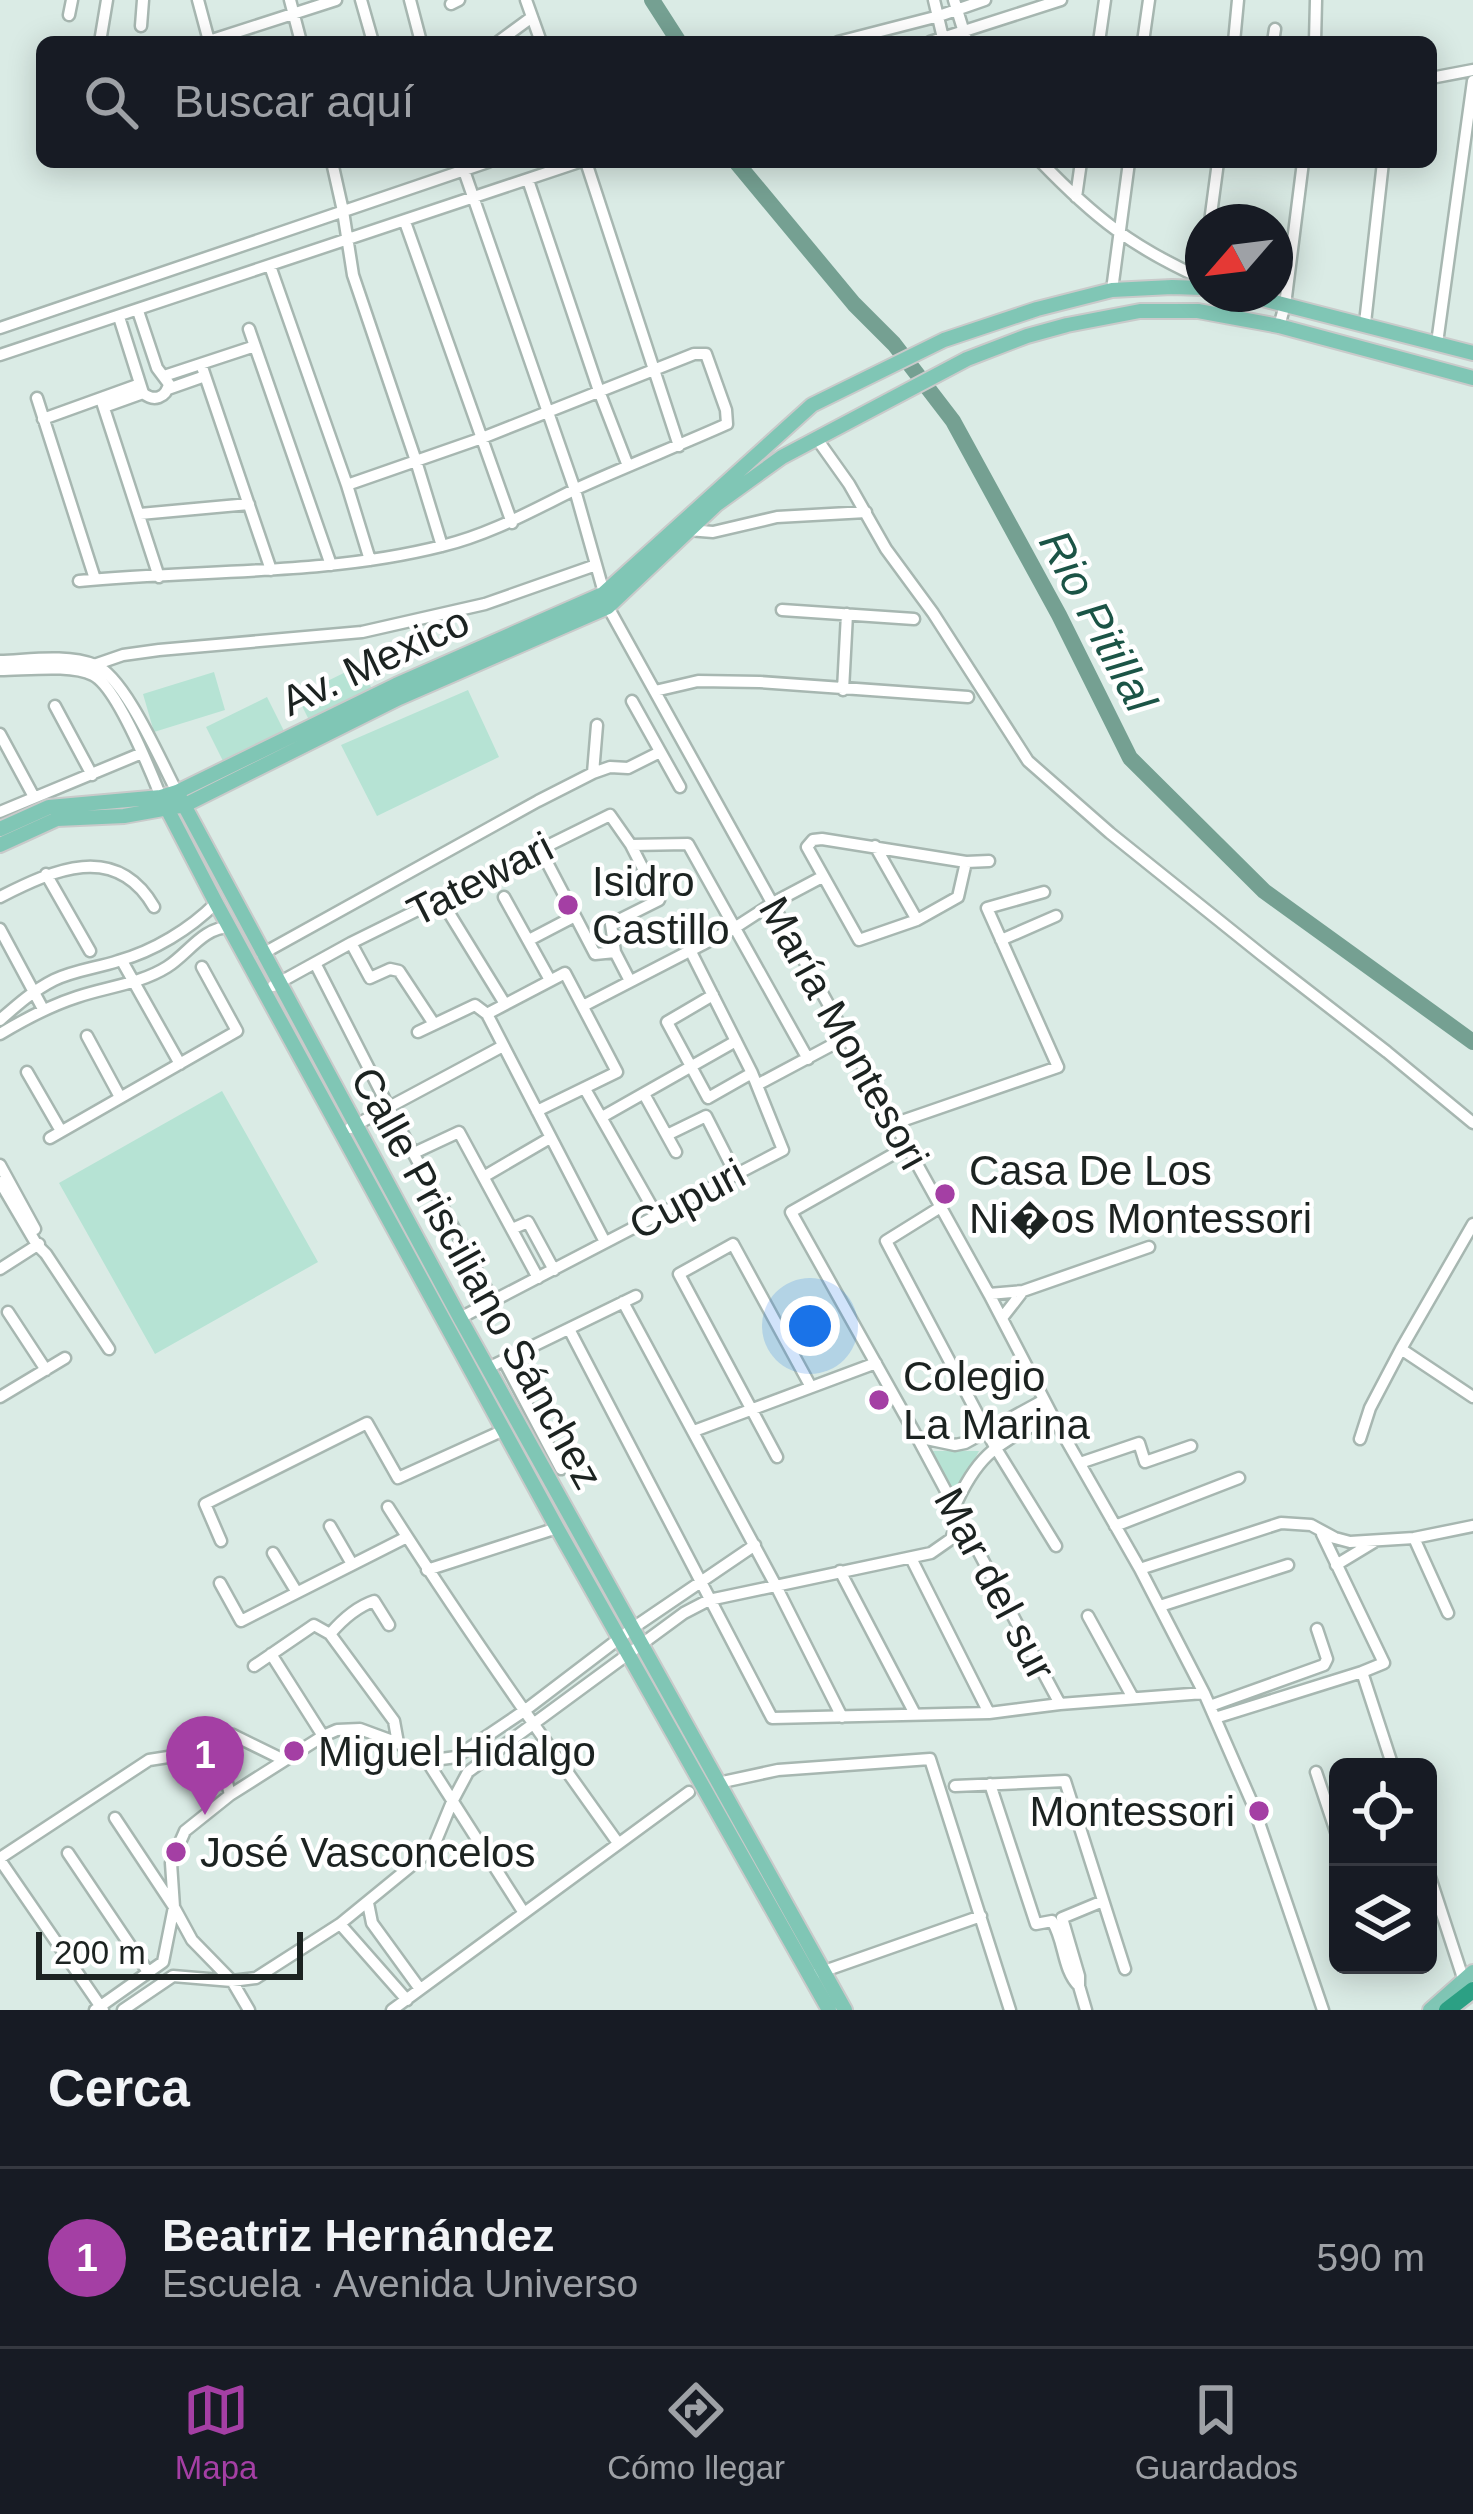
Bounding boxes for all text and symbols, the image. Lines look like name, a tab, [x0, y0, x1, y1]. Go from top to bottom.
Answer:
search box	[36, 36, 1437, 168]
icon: search	[78, 69, 144, 135]
text: Buscar aquí	[174, 76, 414, 127]
north arrow	[1185, 204, 1293, 312]
water label: Rio Pitillal	[1029, 522, 1168, 722]
street label: Av. Mexico	[274, 597, 476, 725]
street label: Tatewari	[400, 823, 560, 935]
place label: Isidro Castillo	[592, 858, 730, 953]
street label: María Montesori	[750, 889, 938, 1177]
marker: Isidro Castillo	[555, 892, 581, 918]
street label: Calle Prisciliano Sánchez	[342, 1059, 612, 1497]
place label: Casa De Los Ni�os Montessori	[969, 1147, 1312, 1242]
street label: Cupuri	[621, 1149, 753, 1249]
marker: Casa De Los Ni�os Montessori	[932, 1181, 958, 1207]
your location	[780, 1296, 840, 1356]
place label: Colegio La Marina	[903, 1353, 1090, 1448]
marker: Colegio La Marina	[866, 1387, 892, 1413]
street label: Mar del sur	[925, 1480, 1065, 1688]
pin: 1	[166, 1716, 244, 1815]
place label: Miguel Hidalgo	[318, 1728, 596, 1775]
marker: Miguel Hidalgo	[281, 1738, 307, 1764]
map controls	[1329, 1758, 1437, 1974]
button: locate	[1329, 1758, 1437, 1866]
place label: Montessori	[1030, 1788, 1235, 1835]
marker: Montessori	[1246, 1798, 1272, 1824]
place label: José Vasconcelos	[200, 1829, 535, 1876]
marker: José Vasconcelos	[163, 1839, 189, 1865]
button: layers	[1329, 1866, 1437, 1974]
scale bar	[36, 1926, 303, 1979]
text: 200 m	[54, 1934, 146, 1971]
text: Cerca	[48, 2060, 190, 2117]
text: Beatriz Hernández	[162, 2210, 555, 2261]
text: 1	[76, 2236, 98, 2279]
text: 590 m	[1317, 2236, 1425, 2279]
text: Escuela · Avenida Universo	[162, 2262, 638, 2305]
tab: Mapa	[175, 2377, 257, 2487]
tab: Cómo llegar	[607, 2377, 785, 2487]
tab: Guardados	[1135, 2377, 1298, 2487]

